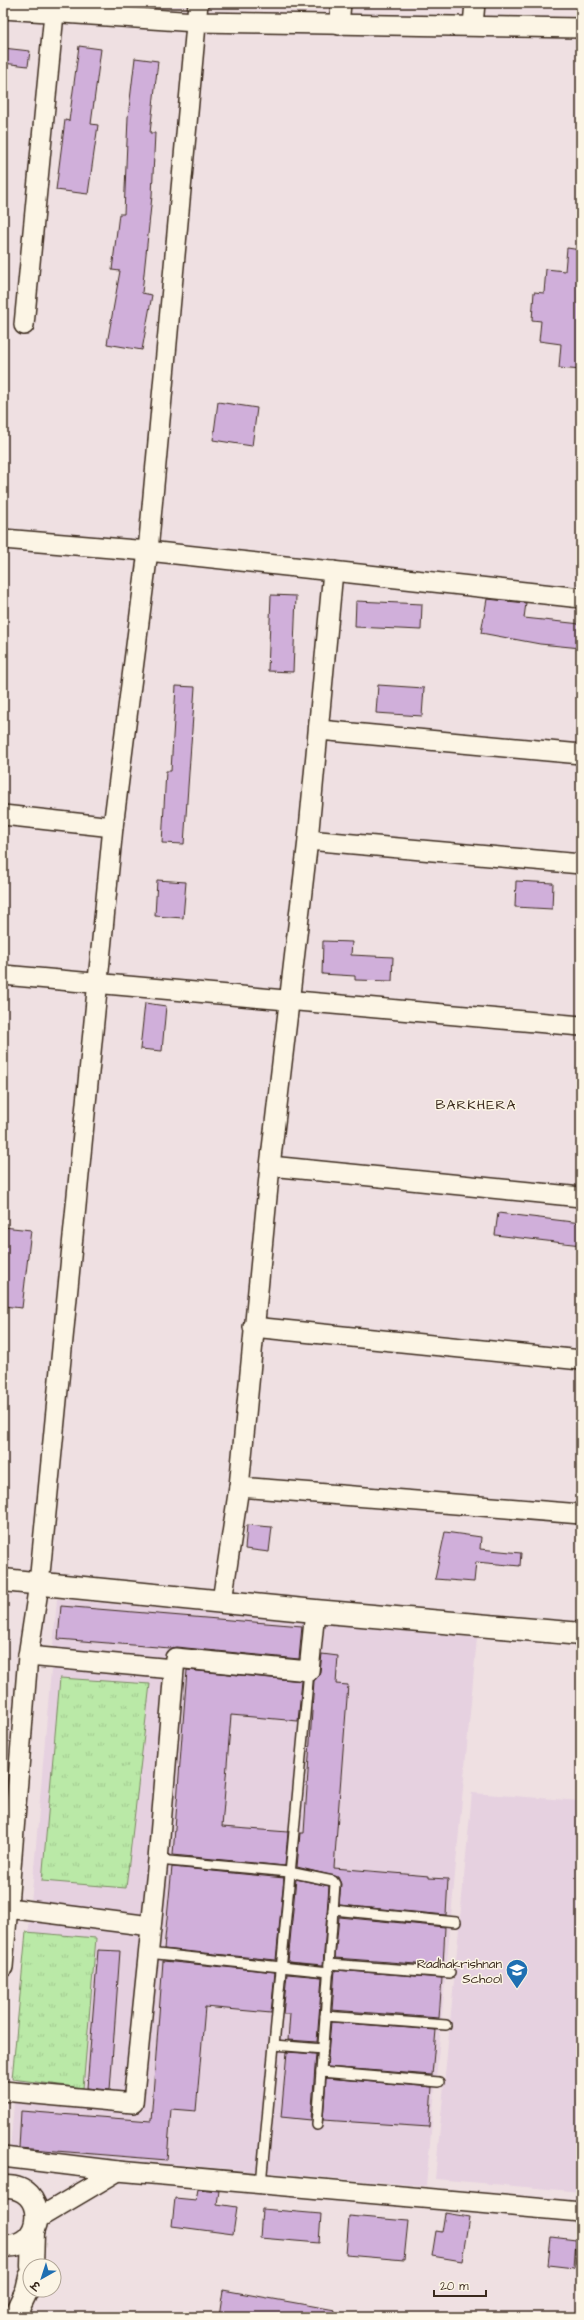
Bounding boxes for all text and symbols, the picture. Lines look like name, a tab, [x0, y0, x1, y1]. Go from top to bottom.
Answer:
district label: BARKHERA	[435, 1095, 517, 1115]
place label: Radhakrishnan School	[417, 1955, 502, 1988]
school or university icon: Radhakrishnan School	[504, 1957, 530, 1990]
north arrow	[22, 2258, 62, 2298]
scale bar	[434, 2272, 486, 2298]
text: उ	[27, 2276, 44, 2294]
text: 20 m	[440, 2278, 469, 2295]

